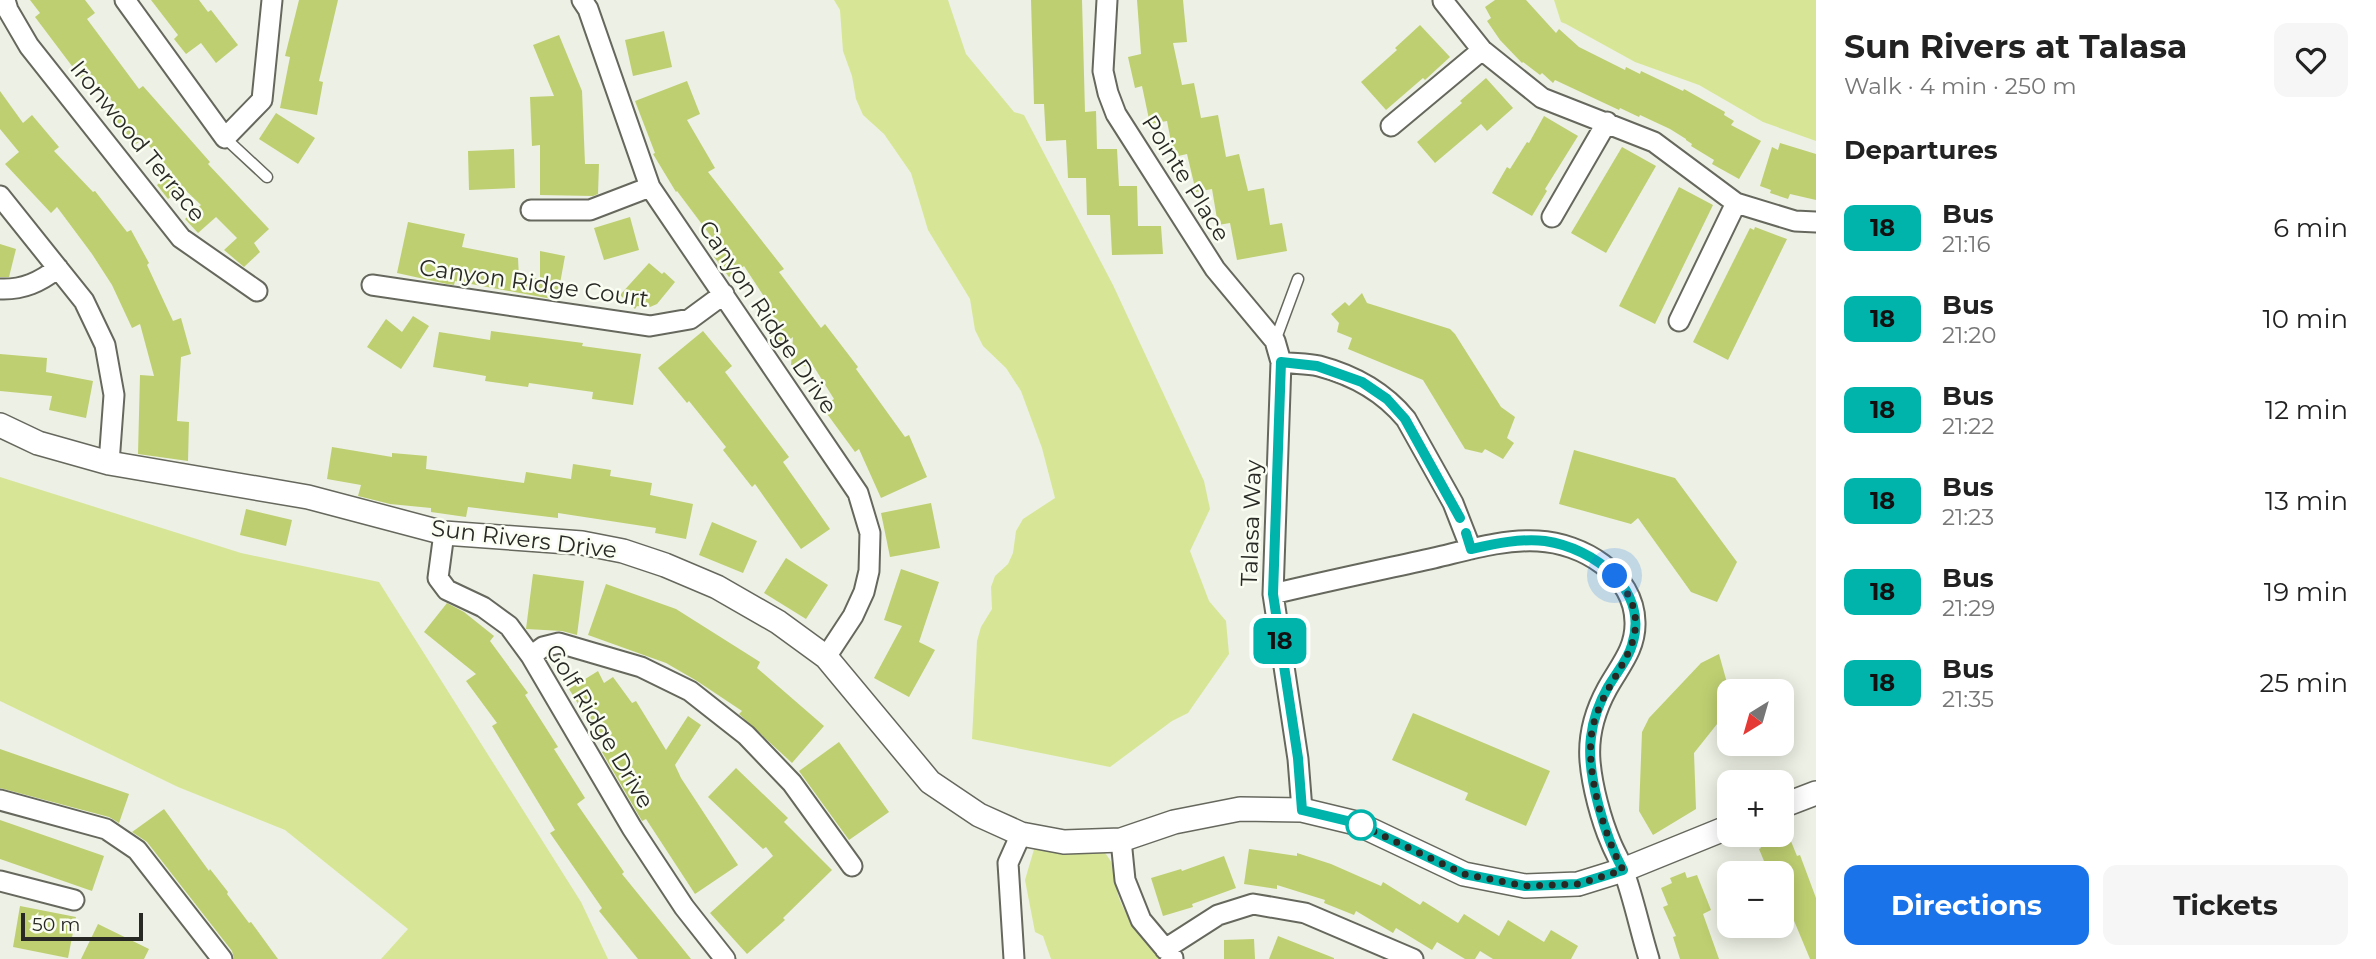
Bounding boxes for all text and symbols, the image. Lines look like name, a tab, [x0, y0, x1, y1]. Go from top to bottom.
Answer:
button: heart	[2274, 23, 2348, 97]
text: Sun Rivers at Talasa	[1844, 26, 2187, 66]
street label: Ironwood Terrace	[64, 55, 212, 227]
text: Walk · 4 min · 250 m	[1844, 72, 2077, 100]
street label: Pointe Place	[1136, 109, 1236, 247]
text: Departures	[1844, 134, 1998, 166]
text: Bus	[1942, 198, 1994, 230]
text: 6 min	[2273, 212, 2348, 244]
text: 18	[1870, 213, 1895, 242]
street label: Canyon Ridge Drive	[693, 215, 843, 419]
text: 21:16	[1942, 230, 1991, 258]
street label: Canyon Ridge Court	[417, 253, 651, 313]
text: Bus	[1942, 289, 1994, 321]
text: 10 min	[2262, 303, 2348, 335]
text: 18	[1870, 304, 1895, 333]
text: 21:20	[1942, 321, 1996, 349]
text: Bus	[1942, 380, 1994, 412]
text: 12 min	[2265, 394, 2348, 426]
text: 18	[1870, 395, 1895, 424]
text: 21:22	[1942, 412, 1994, 440]
street label: Talasa Way	[1235, 459, 1267, 587]
text: Bus	[1942, 471, 1994, 503]
text: 13 min	[2265, 485, 2348, 517]
text: 18	[1870, 486, 1895, 515]
text: 21:23	[1942, 503, 1994, 531]
street label: Sun Rivers Drive	[430, 514, 618, 564]
your location	[1597, 558, 1632, 593]
text: Bus	[1942, 562, 1994, 594]
text: 19 min	[2264, 576, 2348, 608]
text: 18	[1870, 577, 1895, 606]
text: 21:29	[1942, 594, 1995, 622]
line badge: 18	[1248, 618, 1312, 664]
text: 18	[1267, 626, 1293, 655]
street label: Golf Ridge Drive	[540, 639, 660, 813]
text: Bus	[1942, 653, 1994, 685]
text: 25 min	[2260, 667, 2348, 699]
text: 18	[1870, 668, 1895, 697]
north arrow	[1717, 679, 1794, 756]
map controls	[1717, 679, 1794, 938]
text: 21:35	[1942, 685, 1994, 713]
button: +	[1717, 770, 1794, 847]
unlabelled marker	[1346, 810, 1376, 840]
button: −	[1717, 861, 1794, 938]
button: Directions	[1844, 865, 2089, 945]
button: Tickets	[2103, 865, 2348, 945]
scale bar	[21, 910, 144, 942]
text: 50 m	[32, 913, 80, 936]

